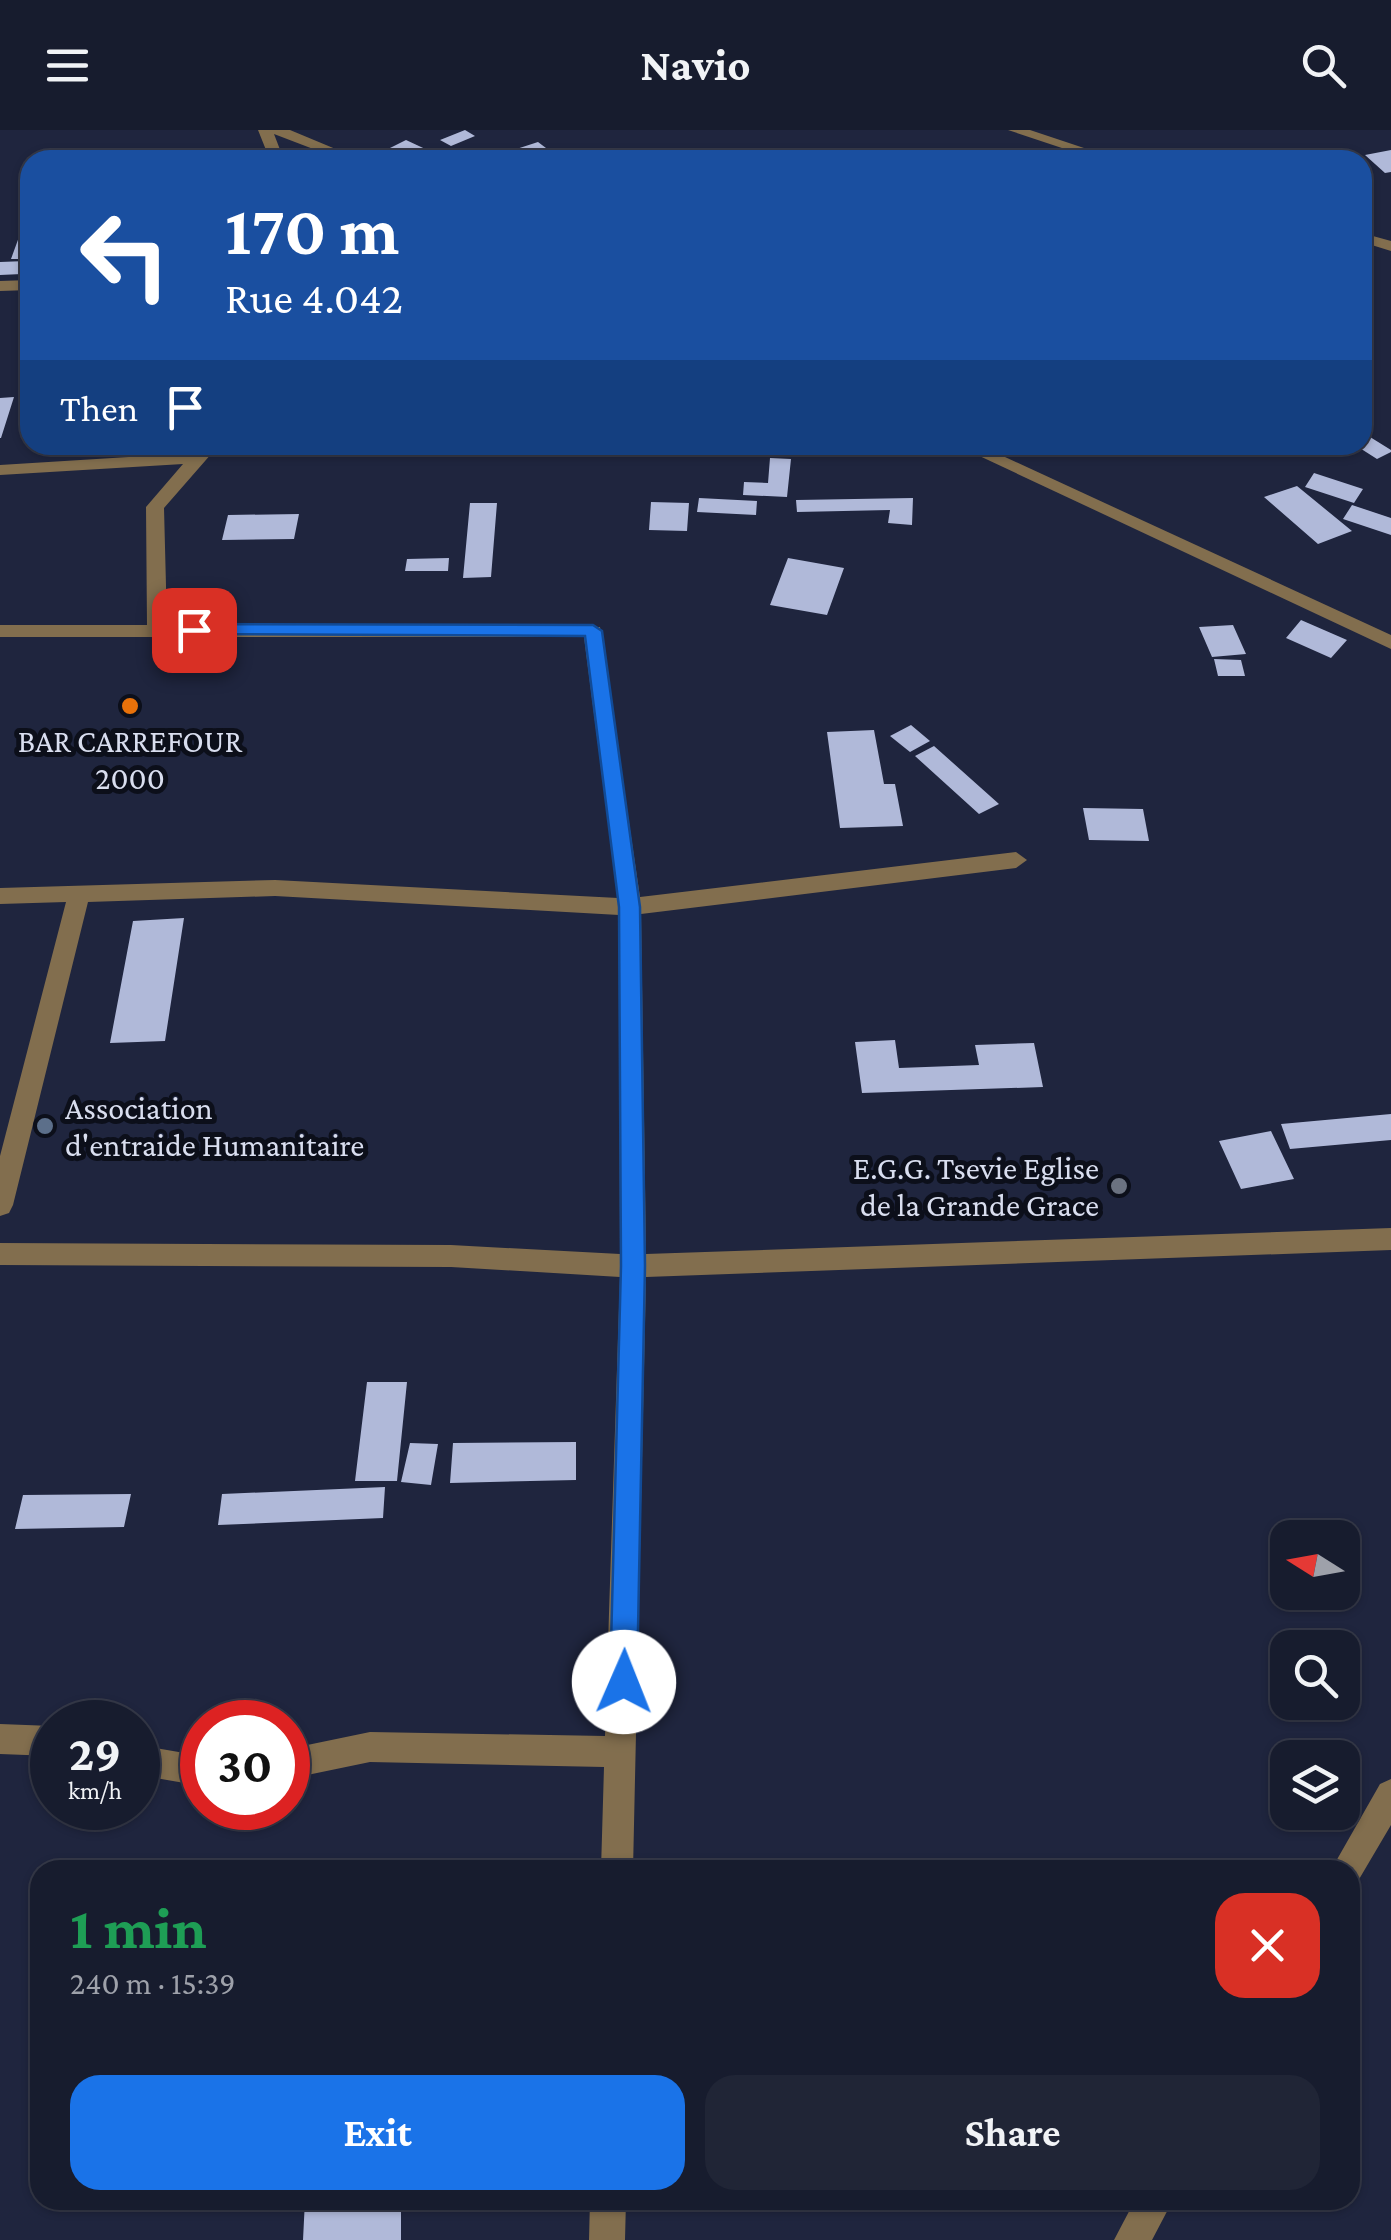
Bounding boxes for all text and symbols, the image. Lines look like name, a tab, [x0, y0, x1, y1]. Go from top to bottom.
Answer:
icon: menu	[40, 38, 95, 93]
icon: search	[1296, 38, 1351, 93]
text: Navio	[640, 40, 751, 90]
icon: left	[60, 190, 190, 320]
text: 170 m	[225, 191, 399, 269]
text: Rue 4.042	[225, 273, 403, 323]
icon: arrive	[158, 380, 213, 435]
text: Then	[60, 387, 138, 429]
pin	[152, 588, 237, 673]
icon: arrive	[167, 603, 222, 658]
marker: BAR CARREFOUR 2000	[119, 695, 141, 717]
place label: BAR CARREFOUR 2000	[18, 723, 242, 796]
place label: Association d'entraide Humanitaire	[65, 1090, 364, 1163]
marker: Association d'entraide Humanitaire	[34, 1115, 56, 1137]
place label: E.G.G. Tsevie Eglise de la Grande Grace	[853, 1150, 1099, 1223]
marker: E.G.G. Tsevie Eglise de la Grande Grace	[1108, 1175, 1130, 1197]
north arrow	[1270, 1520, 1360, 1610]
map controls	[1270, 1520, 1360, 1830]
position arrow	[572, 1630, 676, 1734]
button: search	[1270, 1630, 1360, 1720]
speed limit sign: 30	[180, 1700, 310, 1830]
text: 29	[69, 1725, 121, 1781]
button: layers	[1270, 1740, 1360, 1830]
text: km/h	[68, 1777, 122, 1804]
button: close	[1215, 1893, 1320, 1998]
text: 1 min	[70, 1894, 207, 1961]
text: 240 m · 15:39	[70, 1965, 235, 2001]
button: Exit	[70, 2075, 685, 2190]
button: Share	[705, 2075, 1320, 2190]

